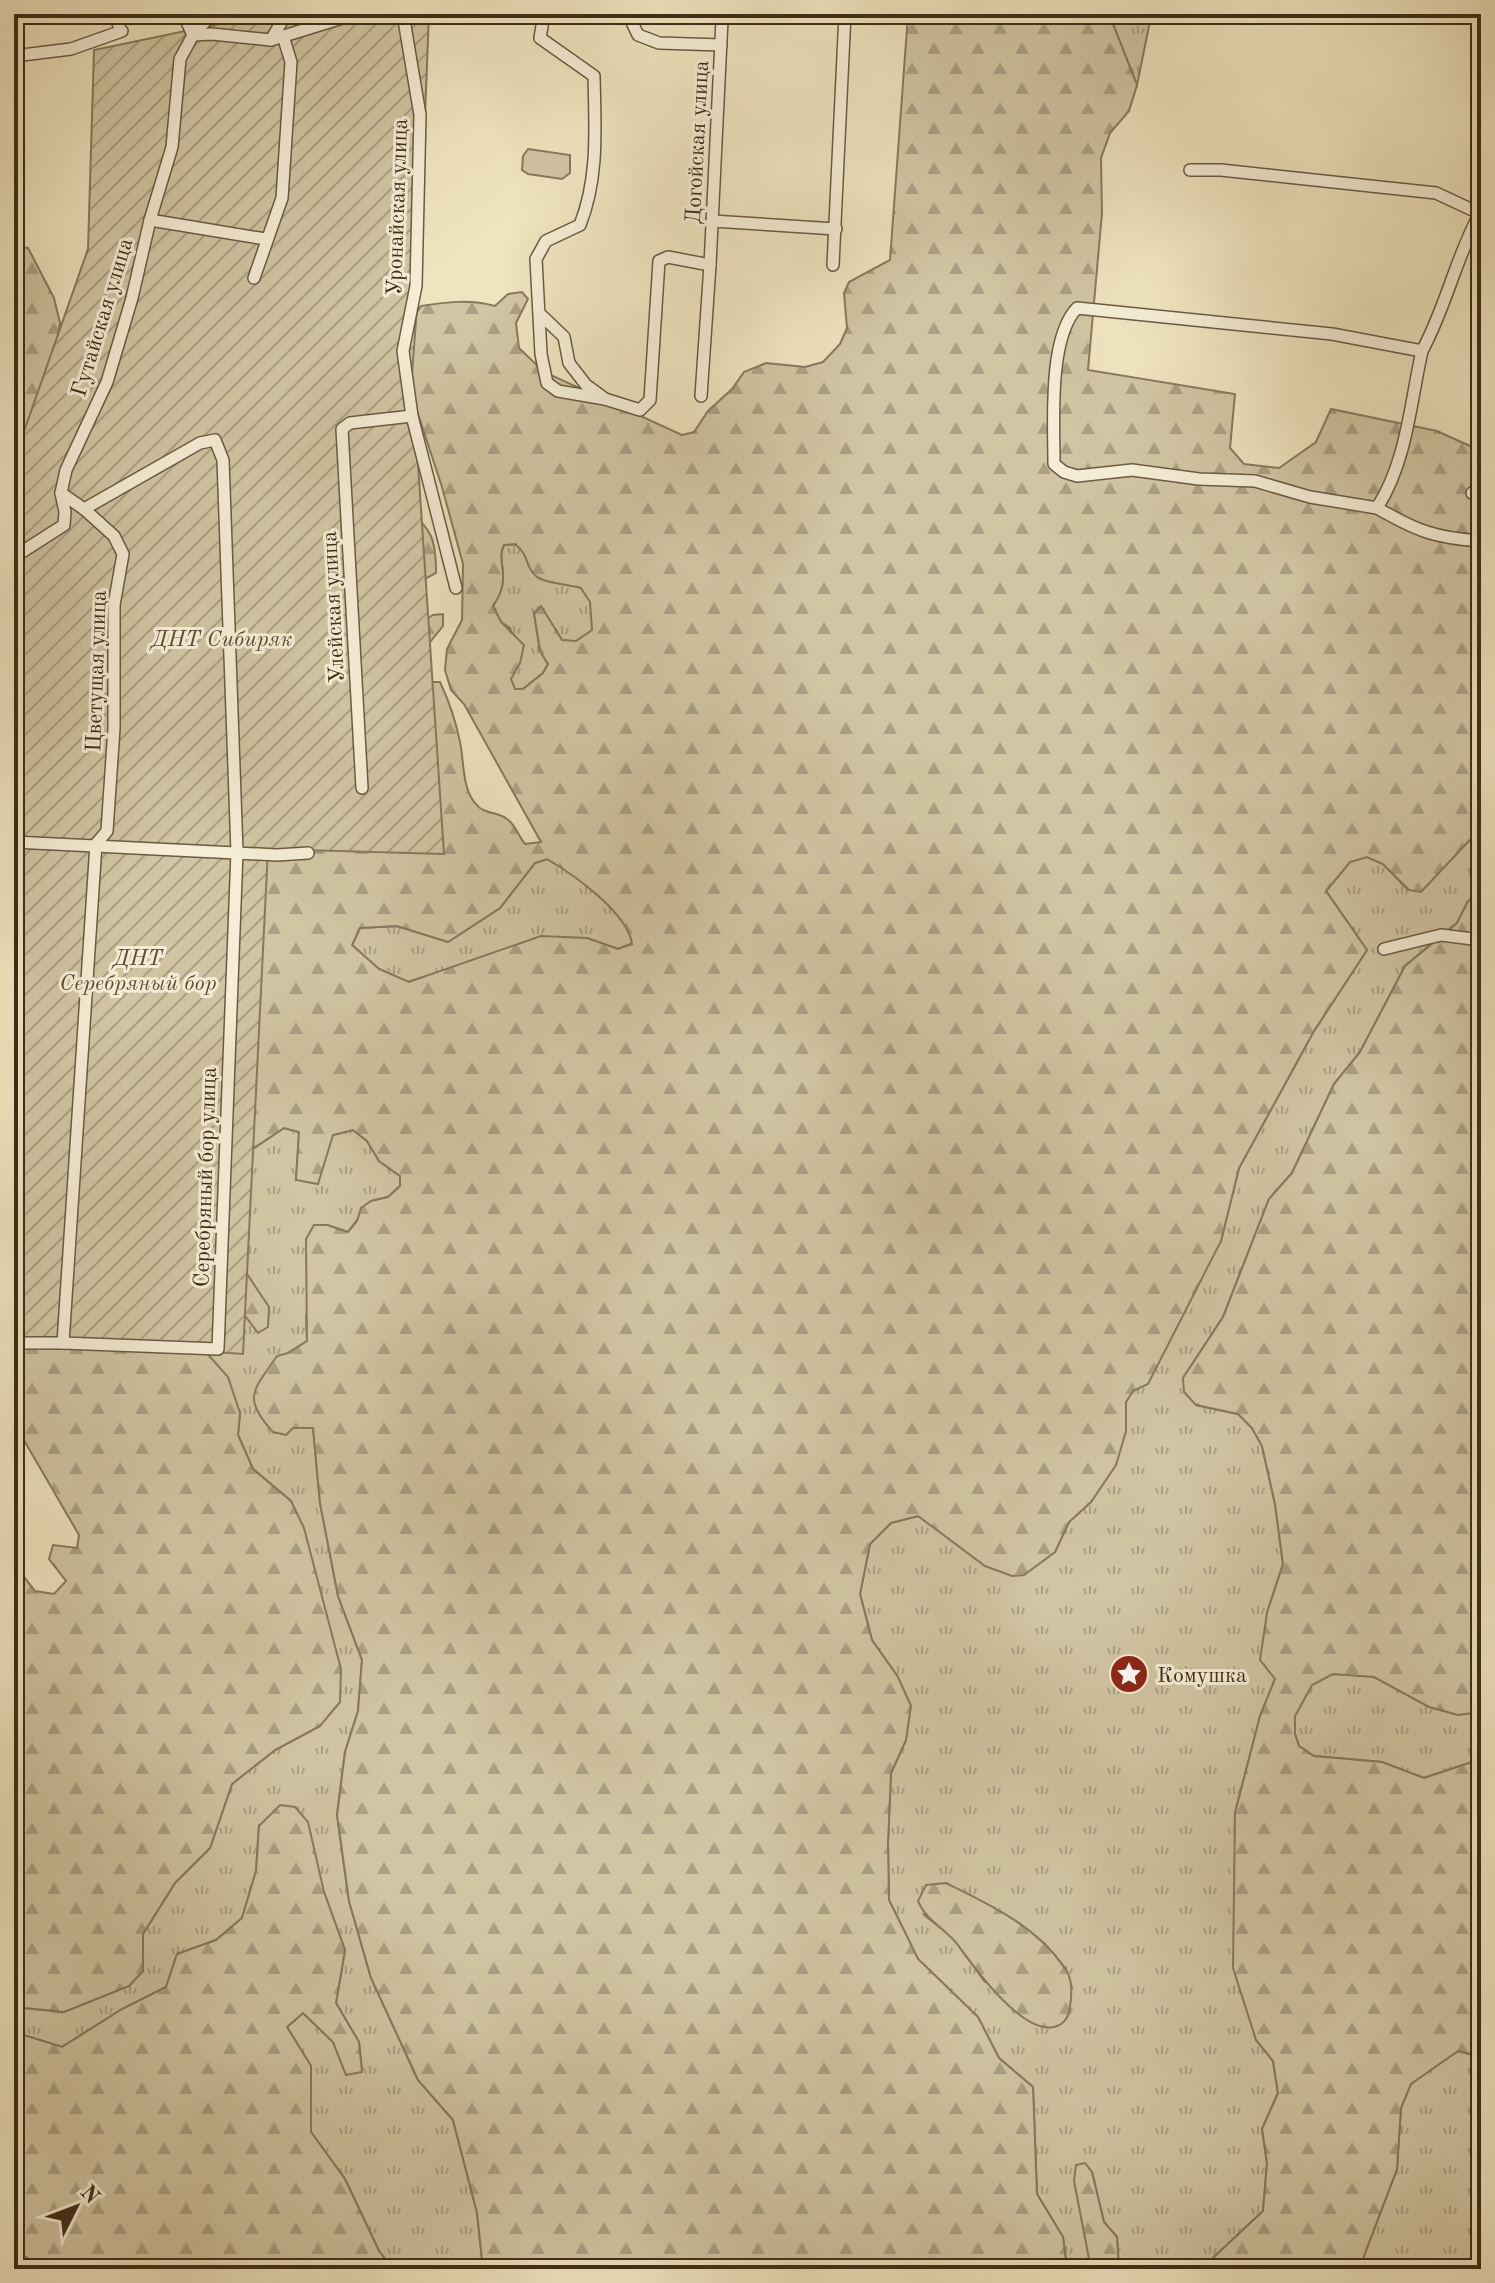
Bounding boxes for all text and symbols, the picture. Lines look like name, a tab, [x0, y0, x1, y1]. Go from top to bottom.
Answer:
street label: Догойская улица	[683, 60, 713, 224]
street label: Уронайская улица	[384, 118, 412, 296]
street label: Гутайская улица	[68, 236, 138, 399]
street label: Улейская улица	[319, 530, 349, 683]
street label: Цветущая улица	[83, 590, 111, 752]
park label: ДНТ Сибиряк	[148, 629, 293, 651]
park label: ДНТ Серебряный бор	[59, 948, 217, 995]
street label: Серебряный бор улица	[191, 1066, 221, 1288]
place icon: Комушка	[1108, 1653, 1150, 1695]
place label: Комушка	[1157, 1665, 1247, 1687]
north arrow	[36, 2167, 116, 2247]
text: N	[76, 2181, 103, 2209]

